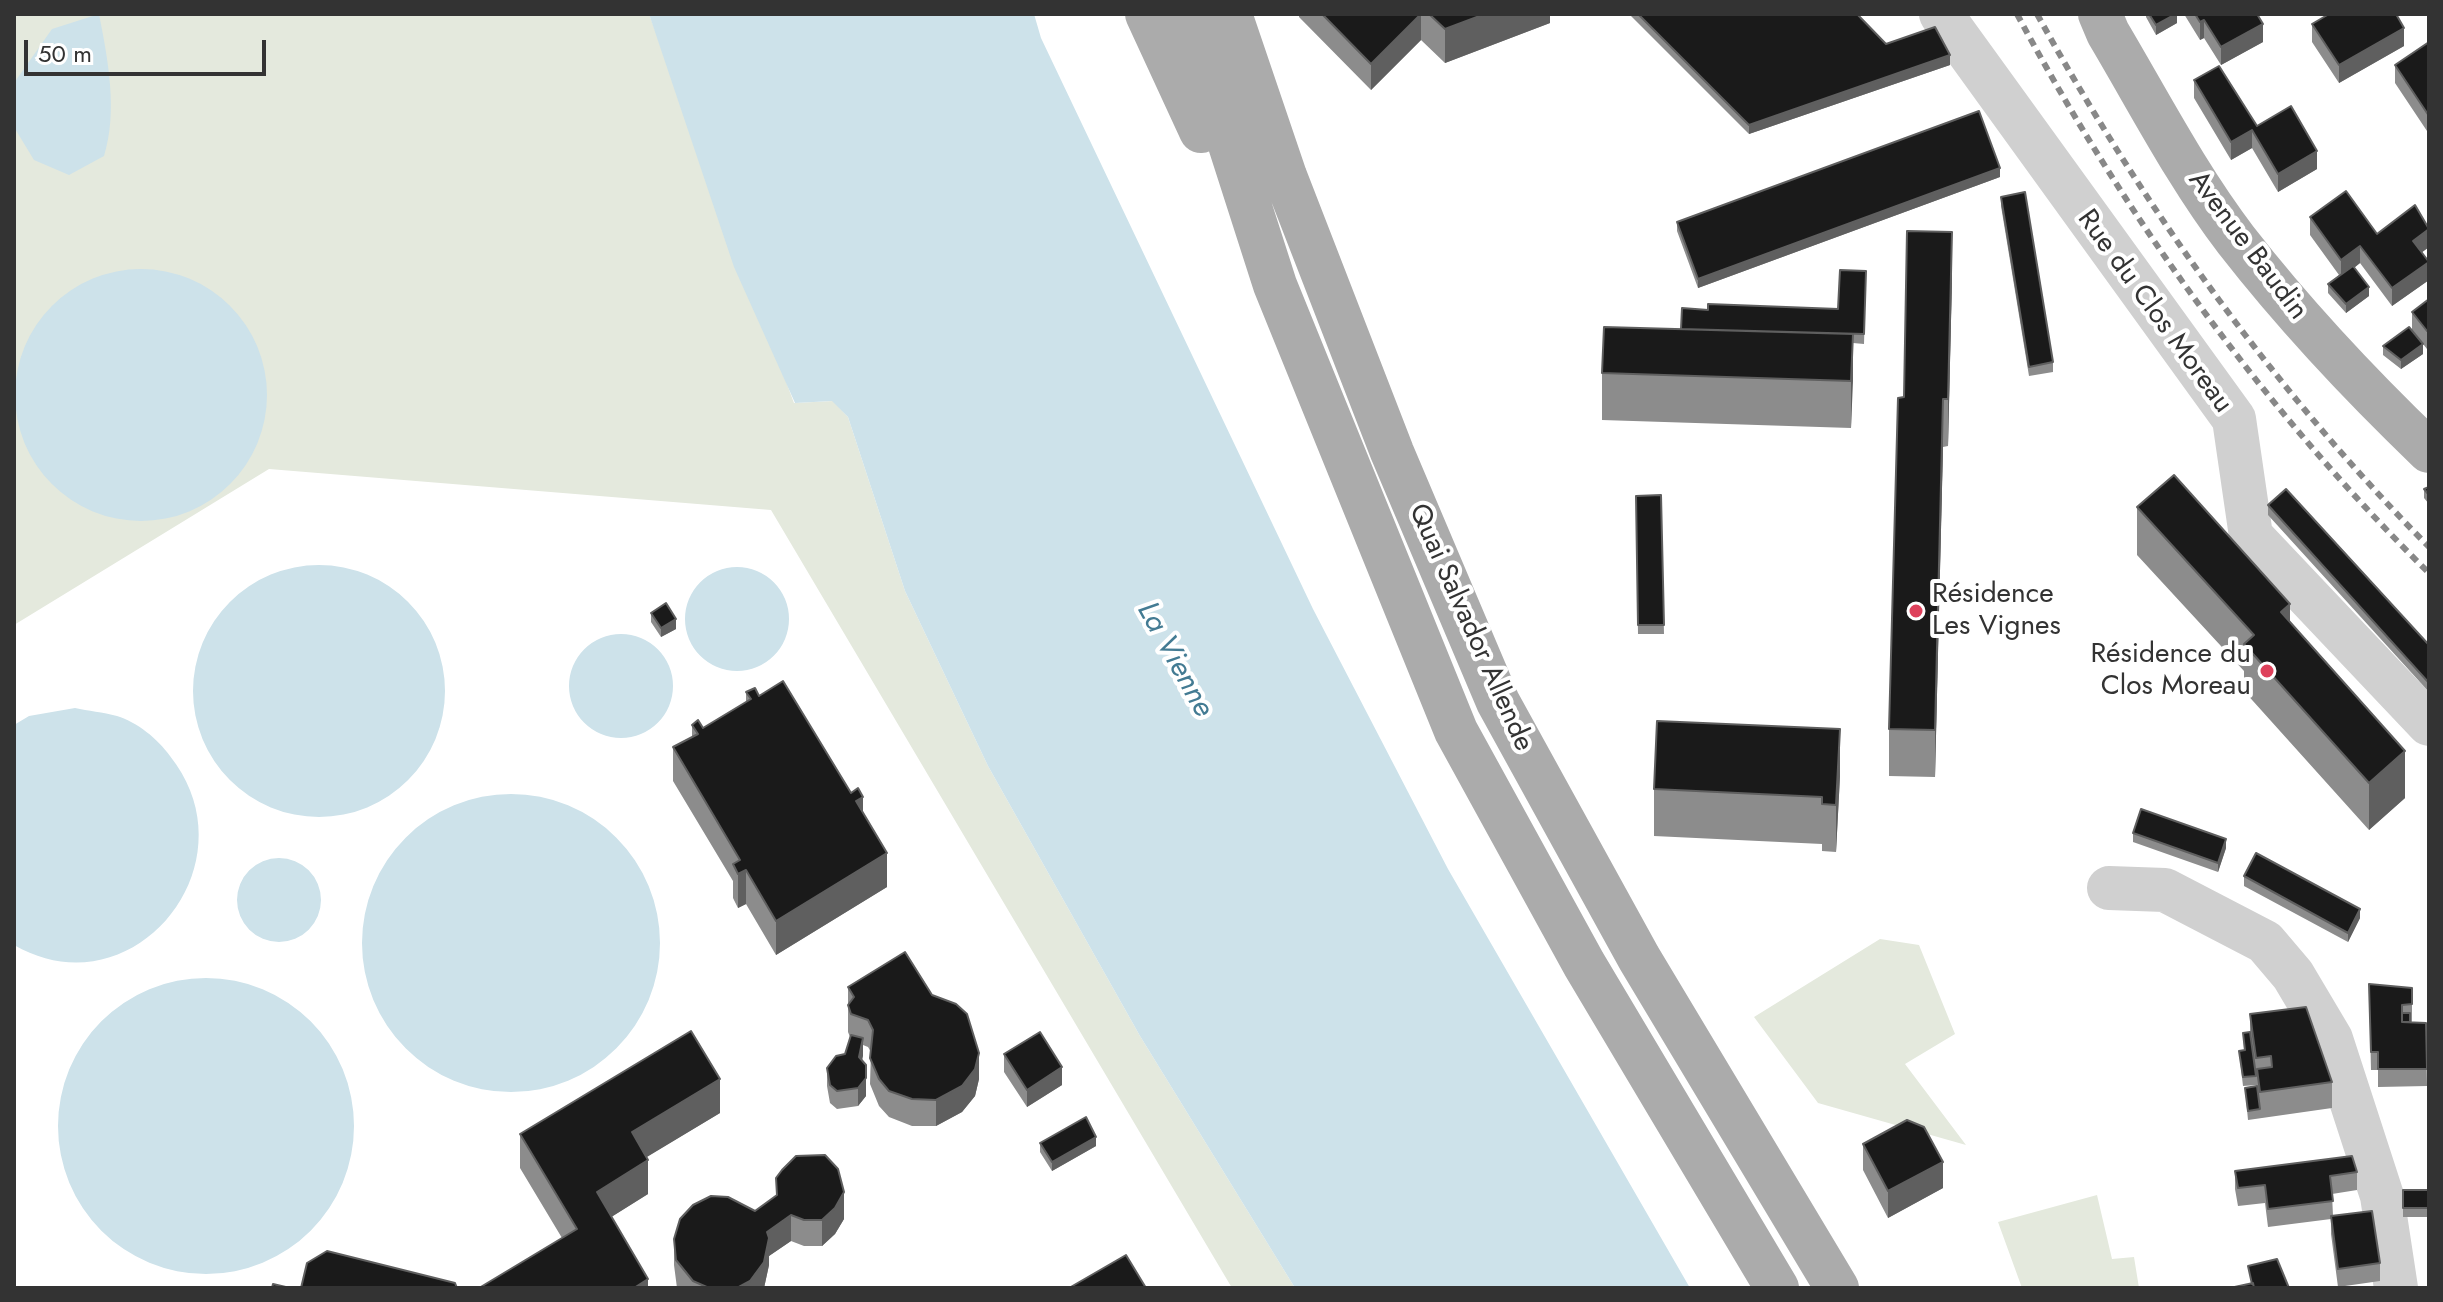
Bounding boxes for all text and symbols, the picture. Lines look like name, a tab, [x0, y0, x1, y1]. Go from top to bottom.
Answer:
scale bar	[28, 24, 270, 74]
text: 50 m	[38, 36, 92, 71]
street label: Avenue Baudin	[2180, 165, 2314, 327]
street label: Rue du Clos Moreau	[2069, 204, 2239, 420]
street label: Quai Salvador Allende	[1400, 499, 1540, 757]
place label: Résidence Les Vignes	[1932, 578, 2061, 644]
water label: La Vienne	[1128, 596, 1220, 724]
marker: Résidence Les Vignes	[1907, 602, 1925, 620]
place label: Résidence du Clos Moreau	[2090, 638, 2251, 704]
marker: Résidence du Clos Moreau	[2258, 662, 2276, 680]

